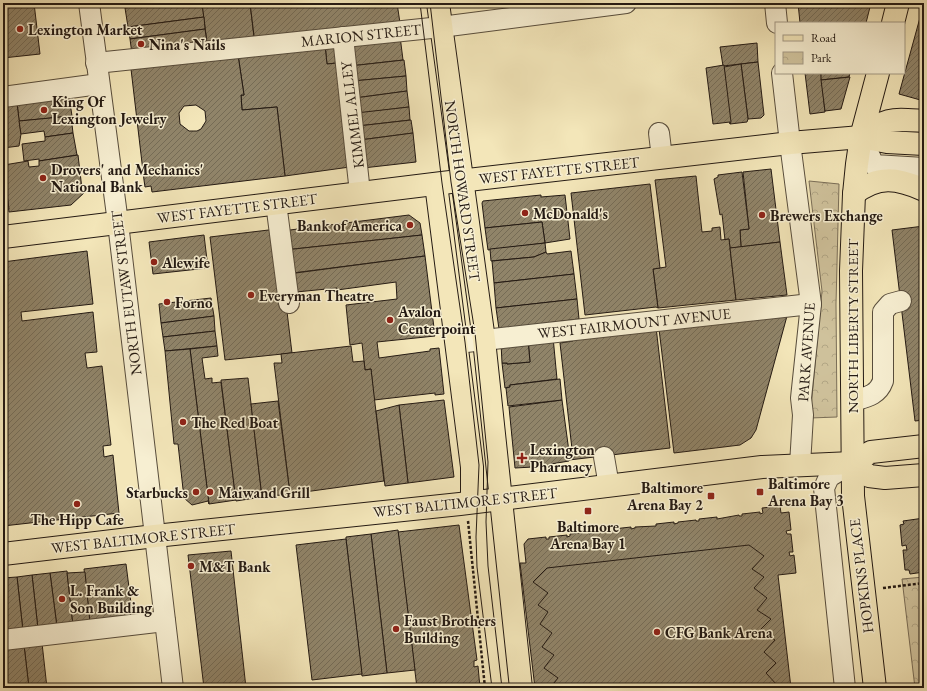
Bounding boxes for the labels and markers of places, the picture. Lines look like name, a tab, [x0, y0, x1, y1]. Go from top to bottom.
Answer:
place label: Lexington Market	[28, 20, 143, 39]
marker: Lexington Market	[15, 24, 25, 34]
place label: Nina's Nails	[149, 35, 225, 54]
marker: Nina's Nails	[136, 39, 146, 49]
place label: King Of Lexington Jewelry	[52, 92, 167, 128]
marker: King Of Lexington Jewelry	[39, 105, 49, 115]
place label: Drovers' and Mechanics' National Bank	[51, 160, 203, 196]
marker: Drovers' and Mechanics' National Bank	[38, 173, 48, 183]
place label: McDonald's	[533, 204, 608, 223]
place label: Brewers Exchange	[770, 206, 883, 225]
marker: McDonald's	[520, 208, 530, 218]
marker: Brewers Exchange	[757, 210, 767, 220]
place label: Bank of America	[297, 216, 402, 235]
marker: Bank of America	[405, 220, 415, 230]
place label: Alewife	[161, 253, 210, 272]
marker: Alewife	[149, 257, 159, 267]
place label: Everyman Theatre	[259, 286, 374, 305]
marker: Everyman Theatre	[246, 290, 256, 300]
place label: Forno	[175, 293, 213, 312]
marker: Forno	[162, 297, 172, 307]
place label: Avalon Centerpoint	[397, 302, 476, 338]
marker: Avalon Centerpoint	[385, 315, 395, 325]
place label: The Red Boat	[191, 413, 279, 432]
marker: The Red Boat	[178, 417, 188, 427]
place label: Lexington Pharmacy	[530, 440, 595, 476]
marker: Lexington Pharmacy	[517, 453, 527, 463]
place label: Baltimore Arena Bay 3	[767, 474, 844, 510]
place label: Baltimore Arena Bay 2	[626, 478, 703, 514]
place label: Starbucks	[126, 483, 188, 502]
place label: Maiwand Grill	[218, 483, 311, 502]
marker: Starbucks	[191, 487, 201, 497]
marker: Maiwand Grill	[205, 487, 215, 497]
marker: Baltimore Arena Bay 3	[755, 487, 765, 497]
marker: Baltimore Arena Bay 2	[706, 491, 716, 501]
marker: The Hipp Cafe	[72, 499, 82, 509]
marker: Baltimore Arena Bay 1	[583, 506, 593, 516]
place label: The Hipp Cafe	[30, 510, 124, 529]
place label: Baltimore Arena Bay 1	[549, 517, 626, 553]
place label: M&T Bank	[199, 557, 271, 576]
marker: M&T Bank	[186, 561, 196, 571]
place label: L. Frank & Son Building	[70, 581, 153, 617]
marker: L. Frank & Son Building	[57, 594, 67, 604]
place label: Faust Brothers Building	[404, 611, 496, 647]
place label: CFG Bank Arena	[665, 623, 773, 642]
marker: Faust Brothers Building	[391, 624, 401, 634]
marker: CFG Bank Arena	[652, 627, 662, 637]

